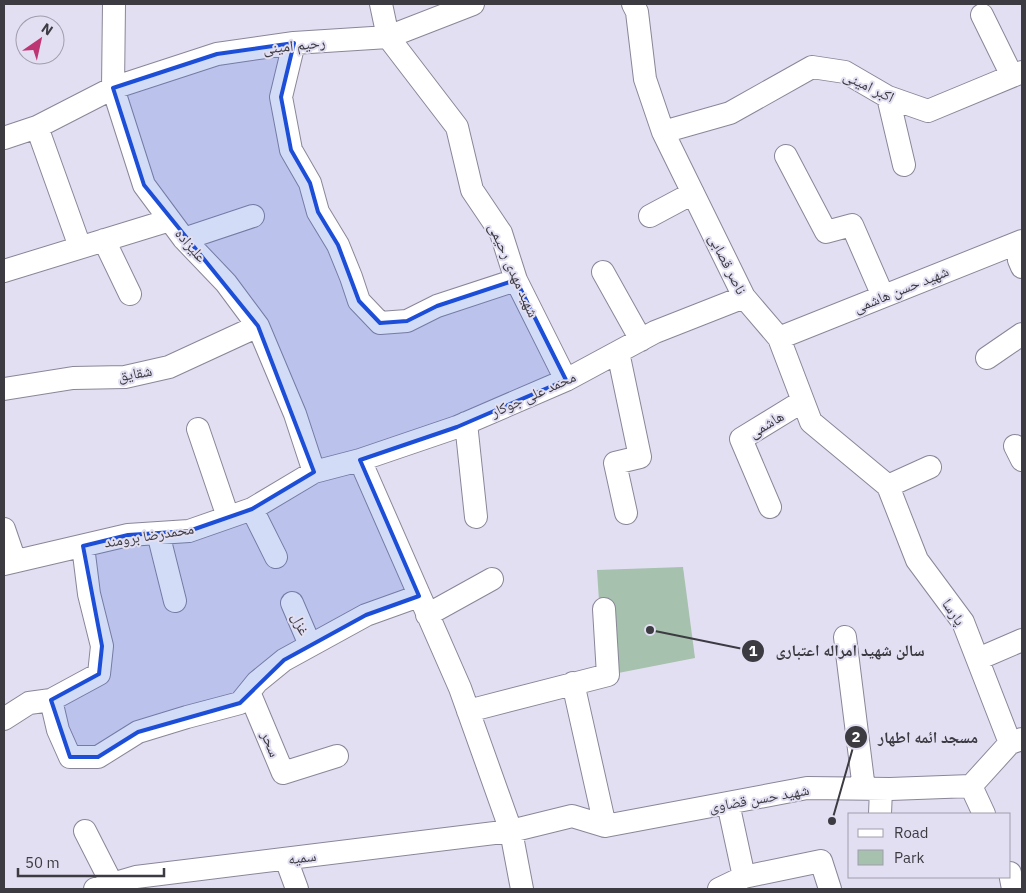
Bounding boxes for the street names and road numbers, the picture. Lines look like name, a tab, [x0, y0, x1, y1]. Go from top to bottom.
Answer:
street label: رحیم امینی	[262, 32, 326, 59]
street label: اکبر امینی	[840, 66, 898, 107]
street label: شهید مهدی رحیمی	[484, 220, 543, 321]
street label: علیزاده	[171, 224, 211, 266]
street label: ناصر قصابی	[704, 230, 751, 298]
street label: شهید حسن هاشمی	[851, 261, 952, 318]
street label: شقایق	[116, 361, 154, 386]
street label: محمد علی جوکار	[487, 367, 579, 423]
street label: هاشمی	[745, 406, 788, 443]
street label: محمدرضا برومند	[103, 519, 195, 551]
street label: پارسا	[938, 595, 970, 629]
street label: غزل	[287, 610, 314, 639]
street label: سحر	[257, 727, 285, 760]
street label: شهید حسن قضاوی	[707, 780, 811, 817]
street label: سمیه	[287, 846, 317, 868]

